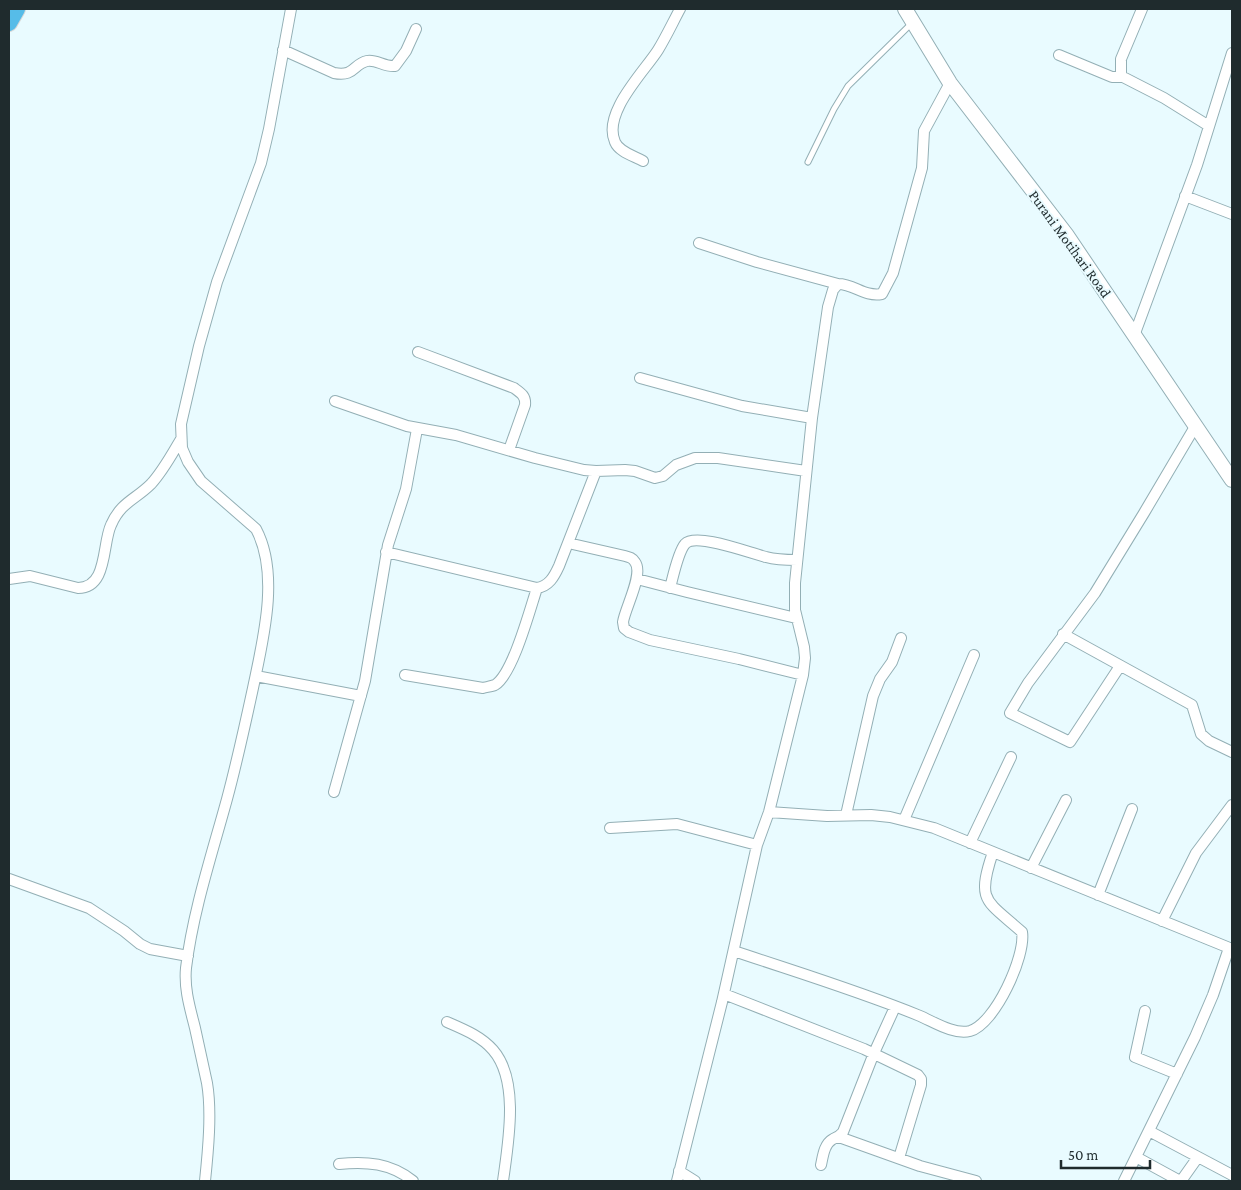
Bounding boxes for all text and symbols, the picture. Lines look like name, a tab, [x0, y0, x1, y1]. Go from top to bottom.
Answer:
street label: Purani Motihari Road	[1026, 187, 1114, 301]
scale bar	[1061, 1138, 1150, 1170]
text: 50 m	[1068, 1147, 1098, 1163]

